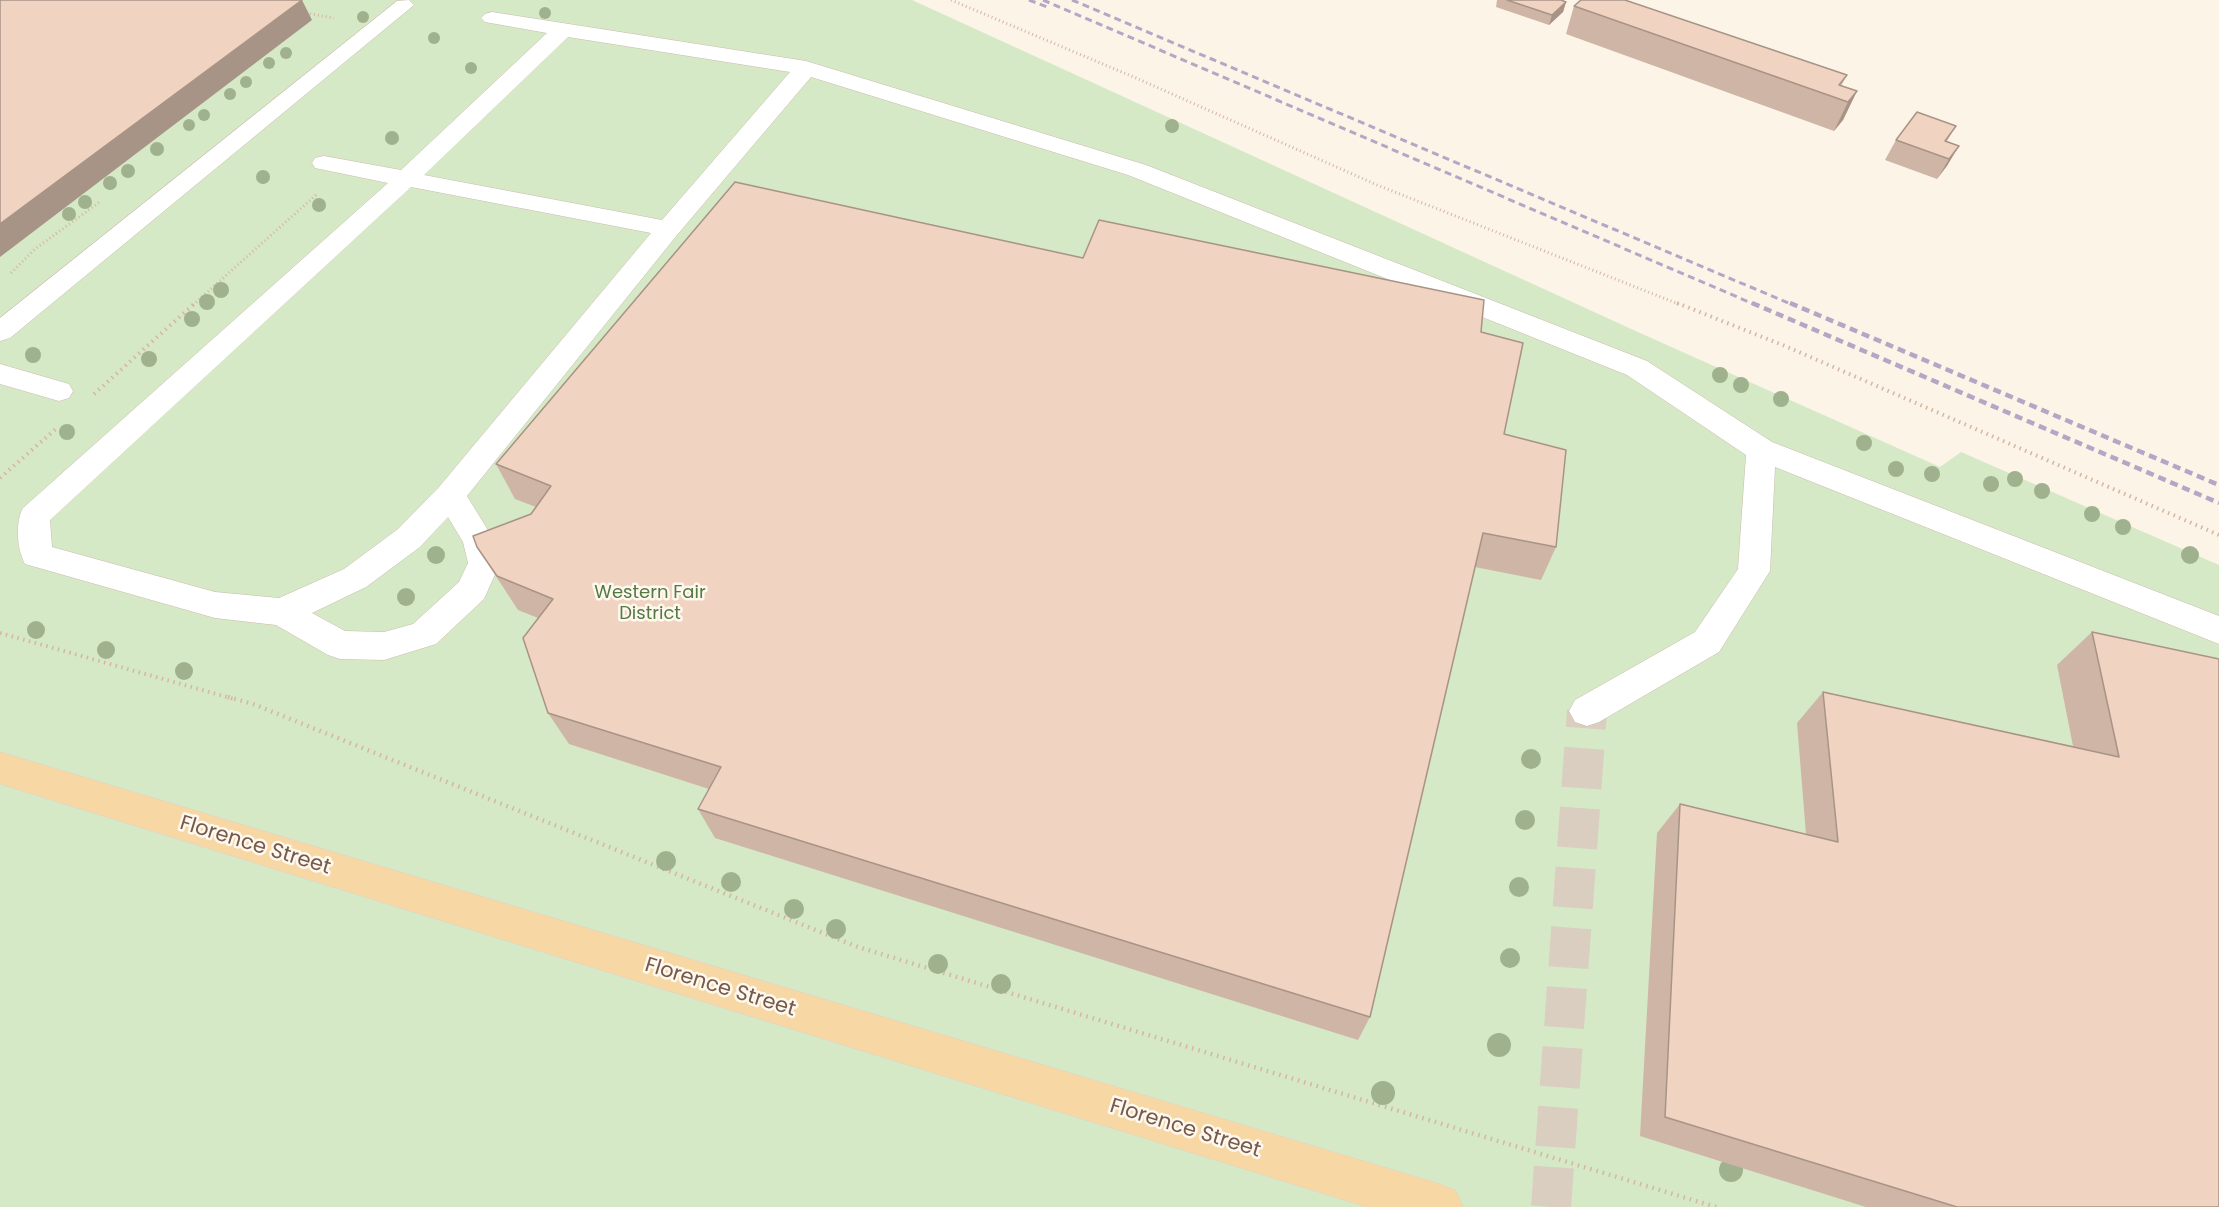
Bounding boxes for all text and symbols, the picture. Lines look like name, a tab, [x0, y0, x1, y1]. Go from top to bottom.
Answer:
park label: Western Fair District	[594, 582, 706, 624]
street label: Florence Street	[177, 811, 333, 881]
street label: Florence Street	[642, 953, 798, 1023]
street label: Florence Street	[1107, 1094, 1263, 1164]

